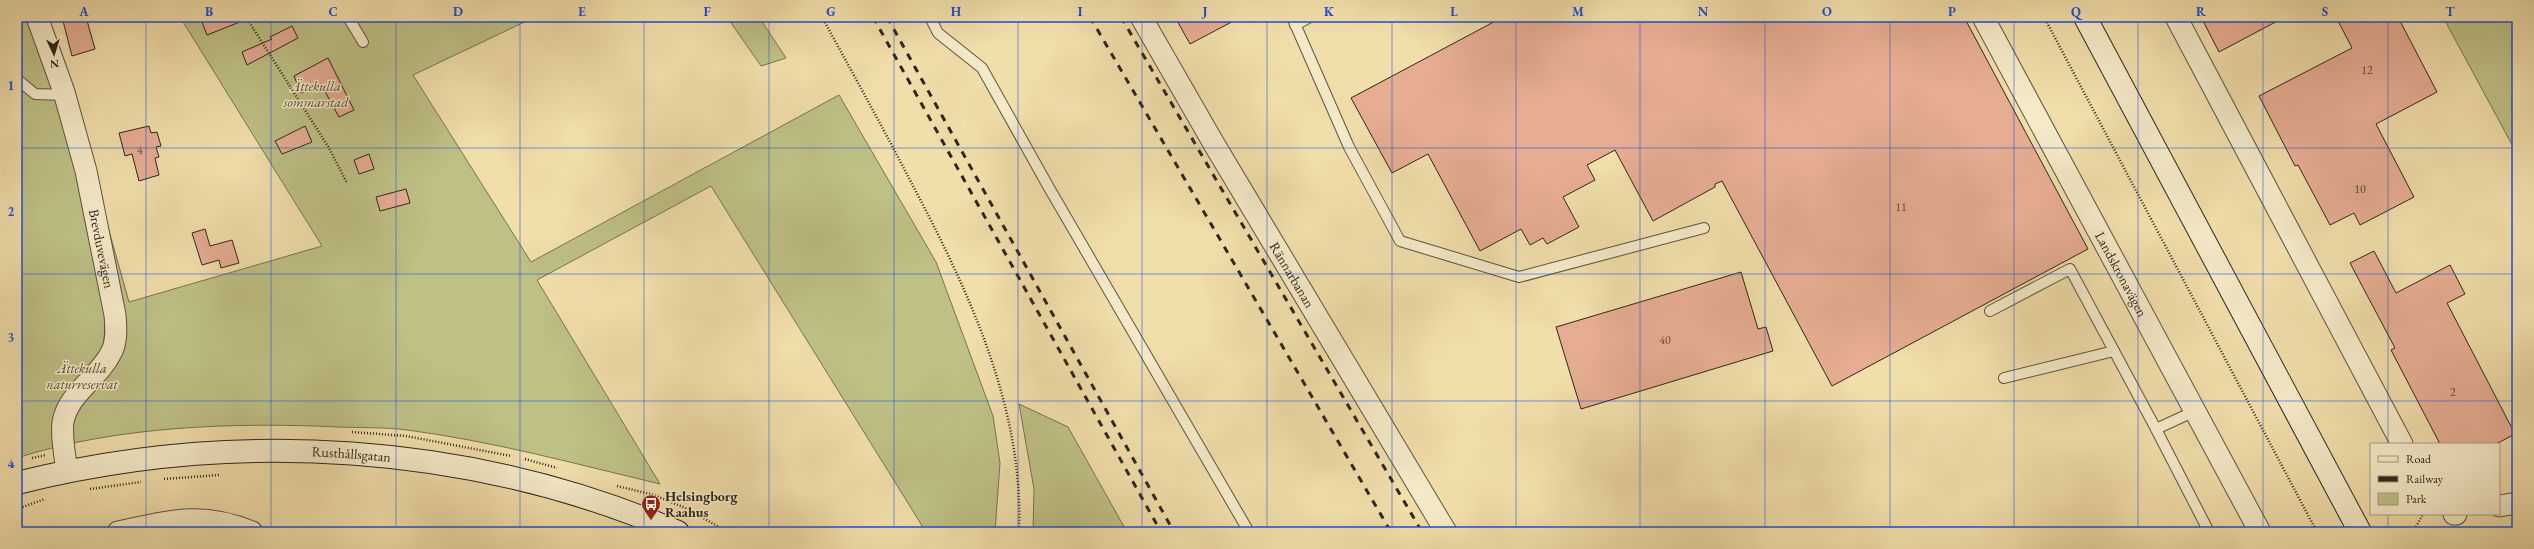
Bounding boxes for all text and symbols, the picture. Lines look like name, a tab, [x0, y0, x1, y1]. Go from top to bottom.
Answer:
text: A	[78, 3, 89, 20]
text: B	[205, 3, 213, 20]
text: C	[328, 3, 338, 20]
text: D	[453, 3, 463, 20]
text: E	[578, 3, 586, 20]
text: F	[703, 3, 711, 20]
text: G	[826, 3, 836, 20]
text: H	[951, 3, 962, 20]
text: I	[1078, 3, 1083, 20]
text: J	[1201, 3, 1208, 20]
text: K	[1324, 3, 1335, 20]
text: L	[1450, 3, 1458, 20]
text: M	[1572, 3, 1584, 20]
text: N	[1698, 3, 1709, 20]
text: O	[1822, 3, 1832, 20]
text: P	[1948, 3, 1956, 20]
text: Q	[2071, 3, 2083, 20]
text: R	[2196, 3, 2206, 20]
text: S	[2322, 3, 2328, 20]
text: T	[2445, 3, 2455, 20]
north arrow	[34, 34, 74, 74]
text: N	[50, 57, 60, 71]
house number: 12	[2361, 62, 2373, 78]
text: 1	[8, 77, 15, 94]
park label: Ättekulla sommarstad	[283, 77, 349, 111]
house number: 4	[137, 142, 143, 158]
house number: 10	[2354, 181, 2366, 197]
house number: 11	[1895, 199, 1907, 215]
text: 2	[8, 203, 15, 220]
street label: Brevduvevägen	[85, 208, 119, 290]
street label: Landskronavägen	[2091, 228, 2152, 320]
street label: Rännarbanan	[1266, 239, 1319, 312]
text: 3	[8, 329, 15, 346]
house number: 40	[1659, 332, 1671, 348]
park label: Ättekulla naturreservat	[46, 359, 119, 393]
house number: 2	[2450, 384, 2456, 400]
street label: Rusthållsgatan	[311, 442, 392, 466]
legend	[2370, 443, 2500, 515]
text: Road	[2406, 451, 2432, 467]
text: 4	[8, 455, 15, 472]
text: Railway	[2406, 471, 2444, 487]
place label: Helsingborg Raahus	[665, 487, 739, 521]
text: Park	[2406, 491, 2427, 507]
bus stop icon: Helsingborg Raahus	[640, 493, 662, 521]

